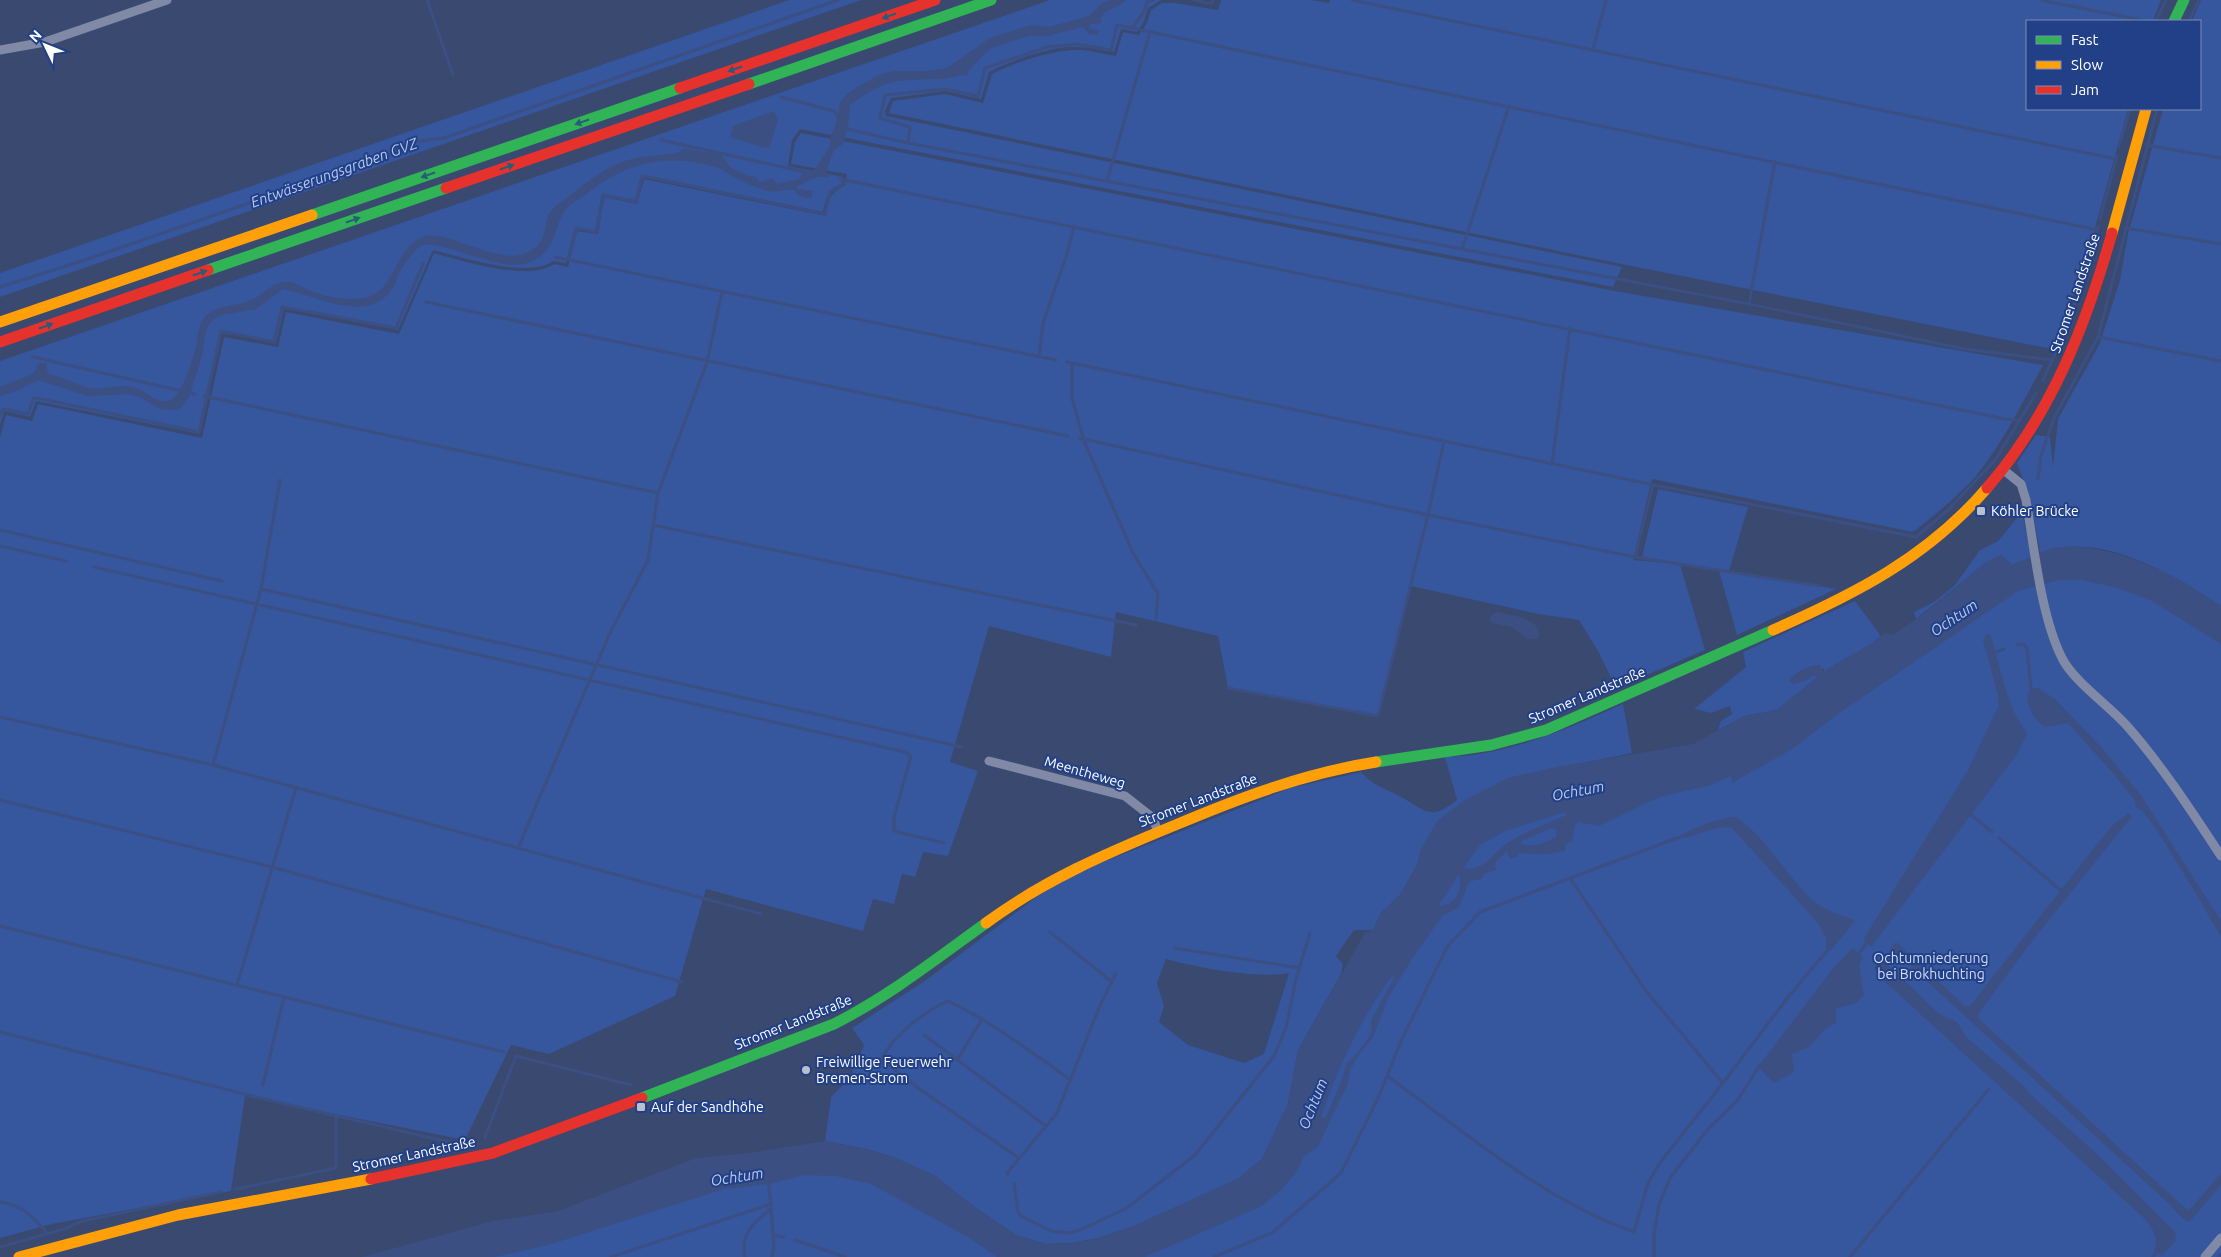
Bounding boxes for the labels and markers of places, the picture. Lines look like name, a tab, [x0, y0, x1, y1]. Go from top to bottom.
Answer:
place label: Köhler Brücke	[1991, 503, 2079, 519]
marker: Köhler Brücke	[1975, 505, 1987, 517]
place label: Freiwillige Feuerwehr Bremen-Strom	[816, 1054, 952, 1086]
marker: Freiwillige Feuerwehr Bremen-Strom	[800, 1064, 812, 1076]
place label: Auf der Sandhöhe	[651, 1099, 764, 1115]
marker: Auf der Sandhöhe	[635, 1101, 647, 1113]

